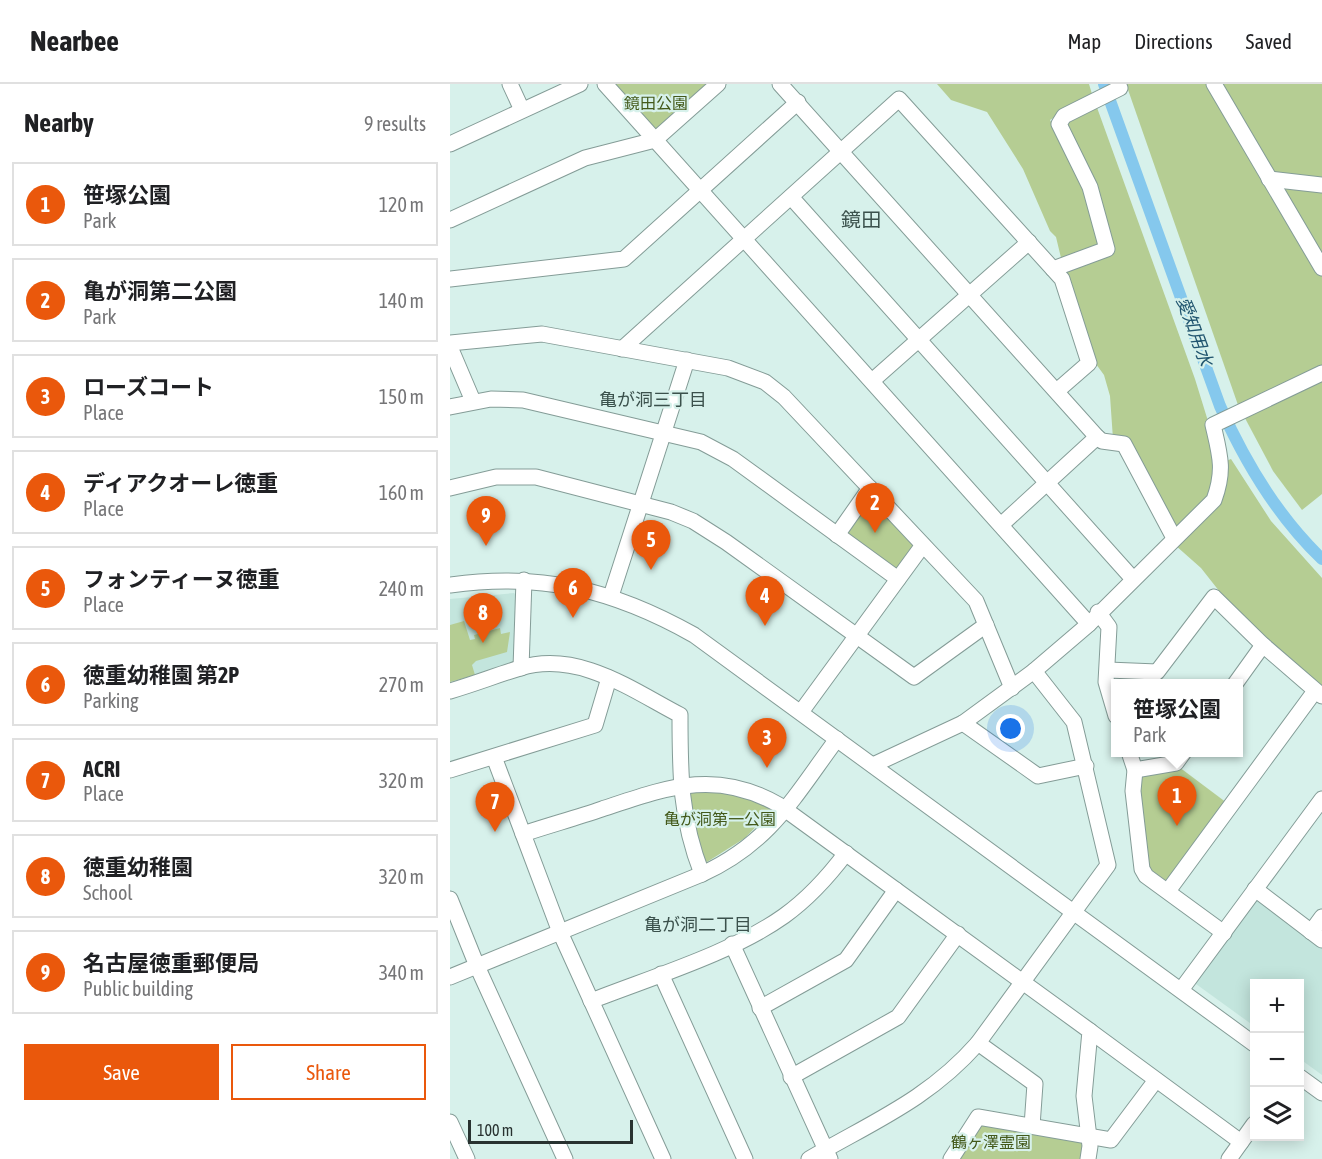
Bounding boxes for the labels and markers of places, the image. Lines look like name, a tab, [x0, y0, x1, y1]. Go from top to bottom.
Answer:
pin: 2	[856, 484, 894, 533]
pin: 9	[466, 496, 506, 546]
pin: 5	[632, 520, 670, 570]
pin: 6	[554, 568, 592, 618]
pin: 4	[746, 576, 784, 626]
pin: 8	[464, 594, 502, 643]
pin: 3	[748, 718, 786, 768]
pin: 1	[1158, 776, 1196, 826]
pin: 7	[476, 782, 514, 832]

